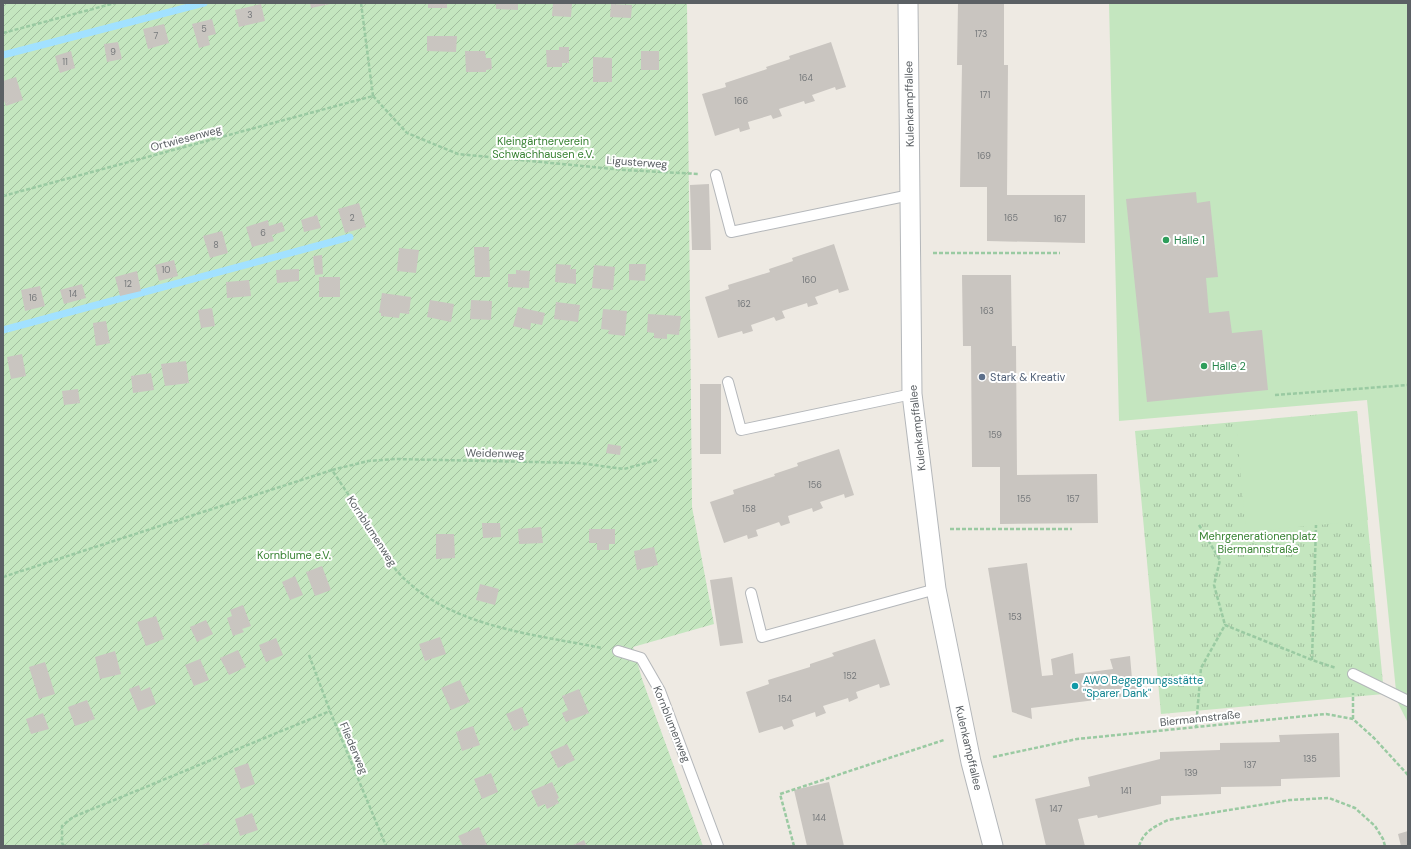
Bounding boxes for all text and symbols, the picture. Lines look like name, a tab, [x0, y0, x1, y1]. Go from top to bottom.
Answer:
house number: 3	[247, 9, 253, 21]
house number: 5	[201, 23, 207, 35]
house number: 173	[975, 28, 987, 40]
house number: 7	[154, 30, 159, 42]
house number: 9	[110, 46, 116, 58]
house number: 11	[62, 56, 68, 68]
street label: Kulenkampffallee	[901, 61, 917, 147]
house number: 164	[799, 72, 813, 84]
house number: 171	[980, 89, 990, 101]
house number: 166	[734, 95, 748, 107]
street label: Ortwiesenweg	[149, 122, 223, 154]
park label: Kleingärtnerverein Schwachhausen e.V.	[492, 134, 594, 161]
house number: 169	[977, 150, 991, 162]
street label: Ligusterweg	[606, 153, 668, 171]
house number: 2	[349, 212, 355, 224]
house number: 165	[1004, 212, 1018, 224]
house number: 167	[1053, 213, 1067, 225]
house number: 6	[260, 227, 266, 239]
place label: Halle 1	[1174, 233, 1205, 247]
marker: Halle 1	[1161, 235, 1171, 245]
house number: 8	[213, 239, 219, 251]
house number: 10	[162, 264, 170, 276]
house number: 160	[802, 274, 816, 286]
house number: 12	[124, 278, 132, 290]
house number: 14	[69, 288, 78, 300]
house number: 16	[29, 292, 38, 304]
house number: 162	[737, 298, 751, 310]
house number: 163	[980, 305, 994, 317]
place label: Halle 2	[1212, 359, 1246, 373]
marker: Halle 2	[1199, 361, 1209, 371]
place label: Stark & Kreativ	[990, 370, 1066, 384]
marker: Stark & Kreativ	[977, 372, 987, 382]
street label: Kulenkampffallee	[906, 384, 928, 472]
house number: 159	[988, 429, 1002, 441]
street label: Weidenweg	[465, 445, 525, 461]
house number: 156	[808, 479, 822, 491]
street label: Kornblumenweg	[344, 493, 400, 569]
house number: 155	[1017, 493, 1031, 505]
house number: 157	[1067, 493, 1080, 505]
house number: 158	[742, 503, 756, 515]
park label: Mehrgenerationenplatz Biermannstraße	[1199, 529, 1317, 556]
park label: Kornblume e.V.	[257, 548, 331, 562]
house number: 153	[1008, 611, 1022, 623]
house number: 152	[843, 670, 857, 682]
place label: AWO Begegnungsstätte "Sparer Dank"	[1083, 673, 1203, 700]
marker: AWO Begegnungsstätte "Sparer Dank"	[1070, 681, 1080, 691]
street label: Kornblumenweg	[650, 684, 694, 764]
house number: 154	[778, 693, 792, 705]
street label: Kulenkampffallee	[952, 704, 986, 792]
street label: Biermannstraße	[1159, 707, 1241, 729]
street label: Fliederweg	[337, 720, 371, 776]
house number: 135	[1303, 753, 1317, 765]
house number: 137	[1244, 759, 1257, 771]
house number: 139	[1184, 767, 1198, 779]
house number: 141	[1120, 785, 1132, 797]
house number: 147	[1049, 803, 1063, 815]
house number: 144	[812, 812, 826, 824]

